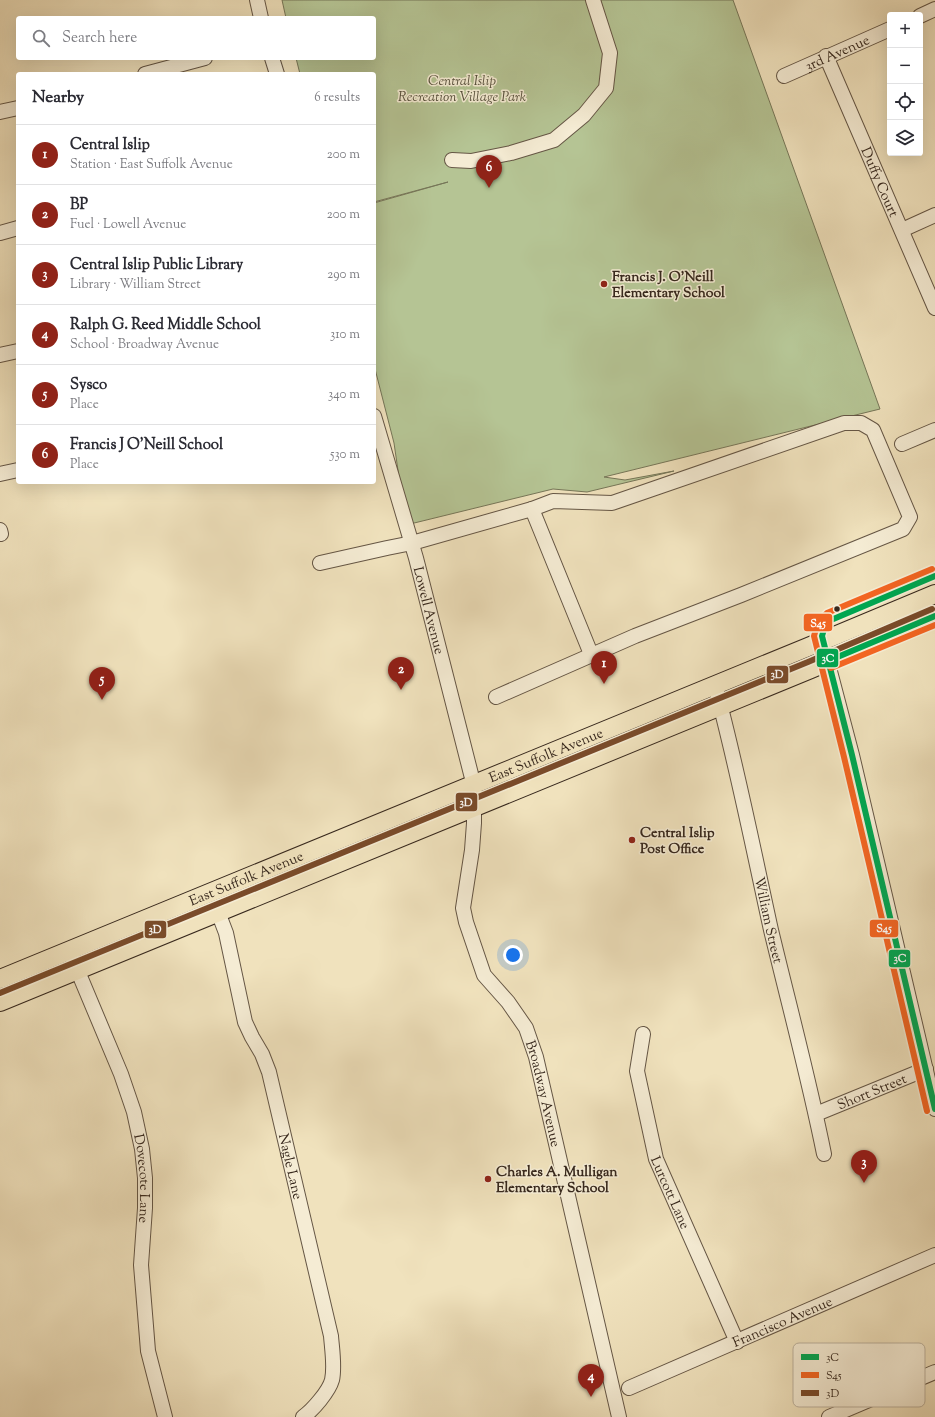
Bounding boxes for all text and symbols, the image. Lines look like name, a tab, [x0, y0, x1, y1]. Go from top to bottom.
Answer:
map controls	[887, 12, 923, 156]
button: +	[887, 12, 923, 48]
search box	[16, 16, 376, 60]
icon: search	[30, 27, 52, 49]
text: Search here	[62, 28, 137, 49]
street label: 3rd Avenue	[802, 31, 873, 77]
button: −	[887, 48, 923, 84]
park label: Central Islip Recreation Village Park	[398, 72, 527, 108]
button: locate	[887, 84, 923, 120]
text: Nearby	[32, 86, 84, 110]
text: 6 results	[314, 89, 360, 107]
button: layers	[887, 120, 923, 156]
text: Central Islip	[70, 135, 150, 156]
street label: Duffy Court	[855, 144, 903, 221]
text: 1	[43, 146, 47, 164]
text: 200 m	[327, 146, 360, 164]
pin: 6	[476, 155, 502, 188]
text: Station · East Suffolk Avenue	[70, 156, 233, 174]
text: BP	[70, 195, 88, 216]
text: 2	[42, 206, 48, 224]
text: 200 m	[327, 206, 360, 224]
text: Fuel · Lowell Avenue	[70, 216, 186, 234]
text: Central Islip Public Library	[70, 255, 243, 276]
text: 3	[42, 266, 48, 284]
text: 290 m	[327, 266, 360, 284]
place label: Francis J. O'Neill Elementary School	[612, 268, 725, 304]
text: Library · William Street	[70, 276, 201, 294]
marker: Francis J. O'Neill Elementary School	[599, 279, 609, 289]
text: Ralph G. Reed Middle School	[70, 315, 261, 336]
text: 4	[42, 326, 48, 344]
text: 310 m	[330, 326, 360, 344]
text: School · Broadway Avenue	[70, 336, 219, 354]
text: Sysco	[70, 375, 107, 396]
text: 5	[43, 386, 47, 404]
text: 340 m	[328, 386, 360, 404]
text: Place	[70, 396, 99, 414]
text: Francis J O'Neill School	[70, 435, 223, 456]
text: 6	[42, 446, 48, 464]
text: 530 m	[330, 446, 360, 464]
text: Place	[70, 456, 99, 474]
street label: Lowell Avenue	[407, 565, 448, 657]
unlabelled marker	[832, 604, 842, 614]
line badge: S45	[803, 613, 833, 632]
text: S45	[810, 616, 826, 632]
line badge: 3C	[816, 648, 839, 668]
pin: 1	[591, 651, 617, 684]
text: 3C	[821, 651, 835, 667]
pin: 2	[388, 657, 414, 690]
line badge: 3D	[766, 665, 789, 684]
pin: 5	[89, 667, 115, 700]
text: 3D	[770, 667, 784, 683]
street label: East Suffolk Avenue	[486, 724, 607, 789]
line badge: 3D	[455, 792, 478, 812]
text: 3D	[459, 795, 473, 811]
place label: Central Islip Post Office	[640, 824, 715, 860]
marker: Central Islip Post Office	[627, 835, 637, 845]
street label: East Suffolk Avenue	[187, 847, 307, 912]
street label: William Street	[748, 875, 787, 966]
line badge: S45	[869, 919, 899, 938]
line badge: 3D	[144, 920, 167, 939]
text: S45	[876, 921, 892, 937]
text: 3D	[148, 922, 162, 938]
your location	[503, 945, 523, 965]
line badge: 3C	[888, 949, 911, 968]
text: 3C	[893, 951, 907, 967]
street label: Broadway Avenue	[519, 1038, 564, 1149]
street label: Short Street	[835, 1070, 910, 1116]
street label: Dovecote Lane	[127, 1132, 153, 1224]
street label: Nagle Lane	[272, 1132, 307, 1202]
pin: 3	[851, 1150, 877, 1183]
street label: Lurcott Lane	[644, 1154, 694, 1233]
place label: Charles A. Mulligan Elementary School	[496, 1163, 618, 1199]
marker: Charles A. Mulligan Elementary School	[483, 1174, 493, 1184]
street label: Francisco Avenue	[730, 1293, 836, 1354]
legend	[793, 1343, 925, 1407]
text: 3C	[826, 1350, 839, 1366]
pin: 4	[578, 1364, 604, 1397]
text: S45	[826, 1368, 842, 1384]
text: 3D	[826, 1386, 839, 1402]

